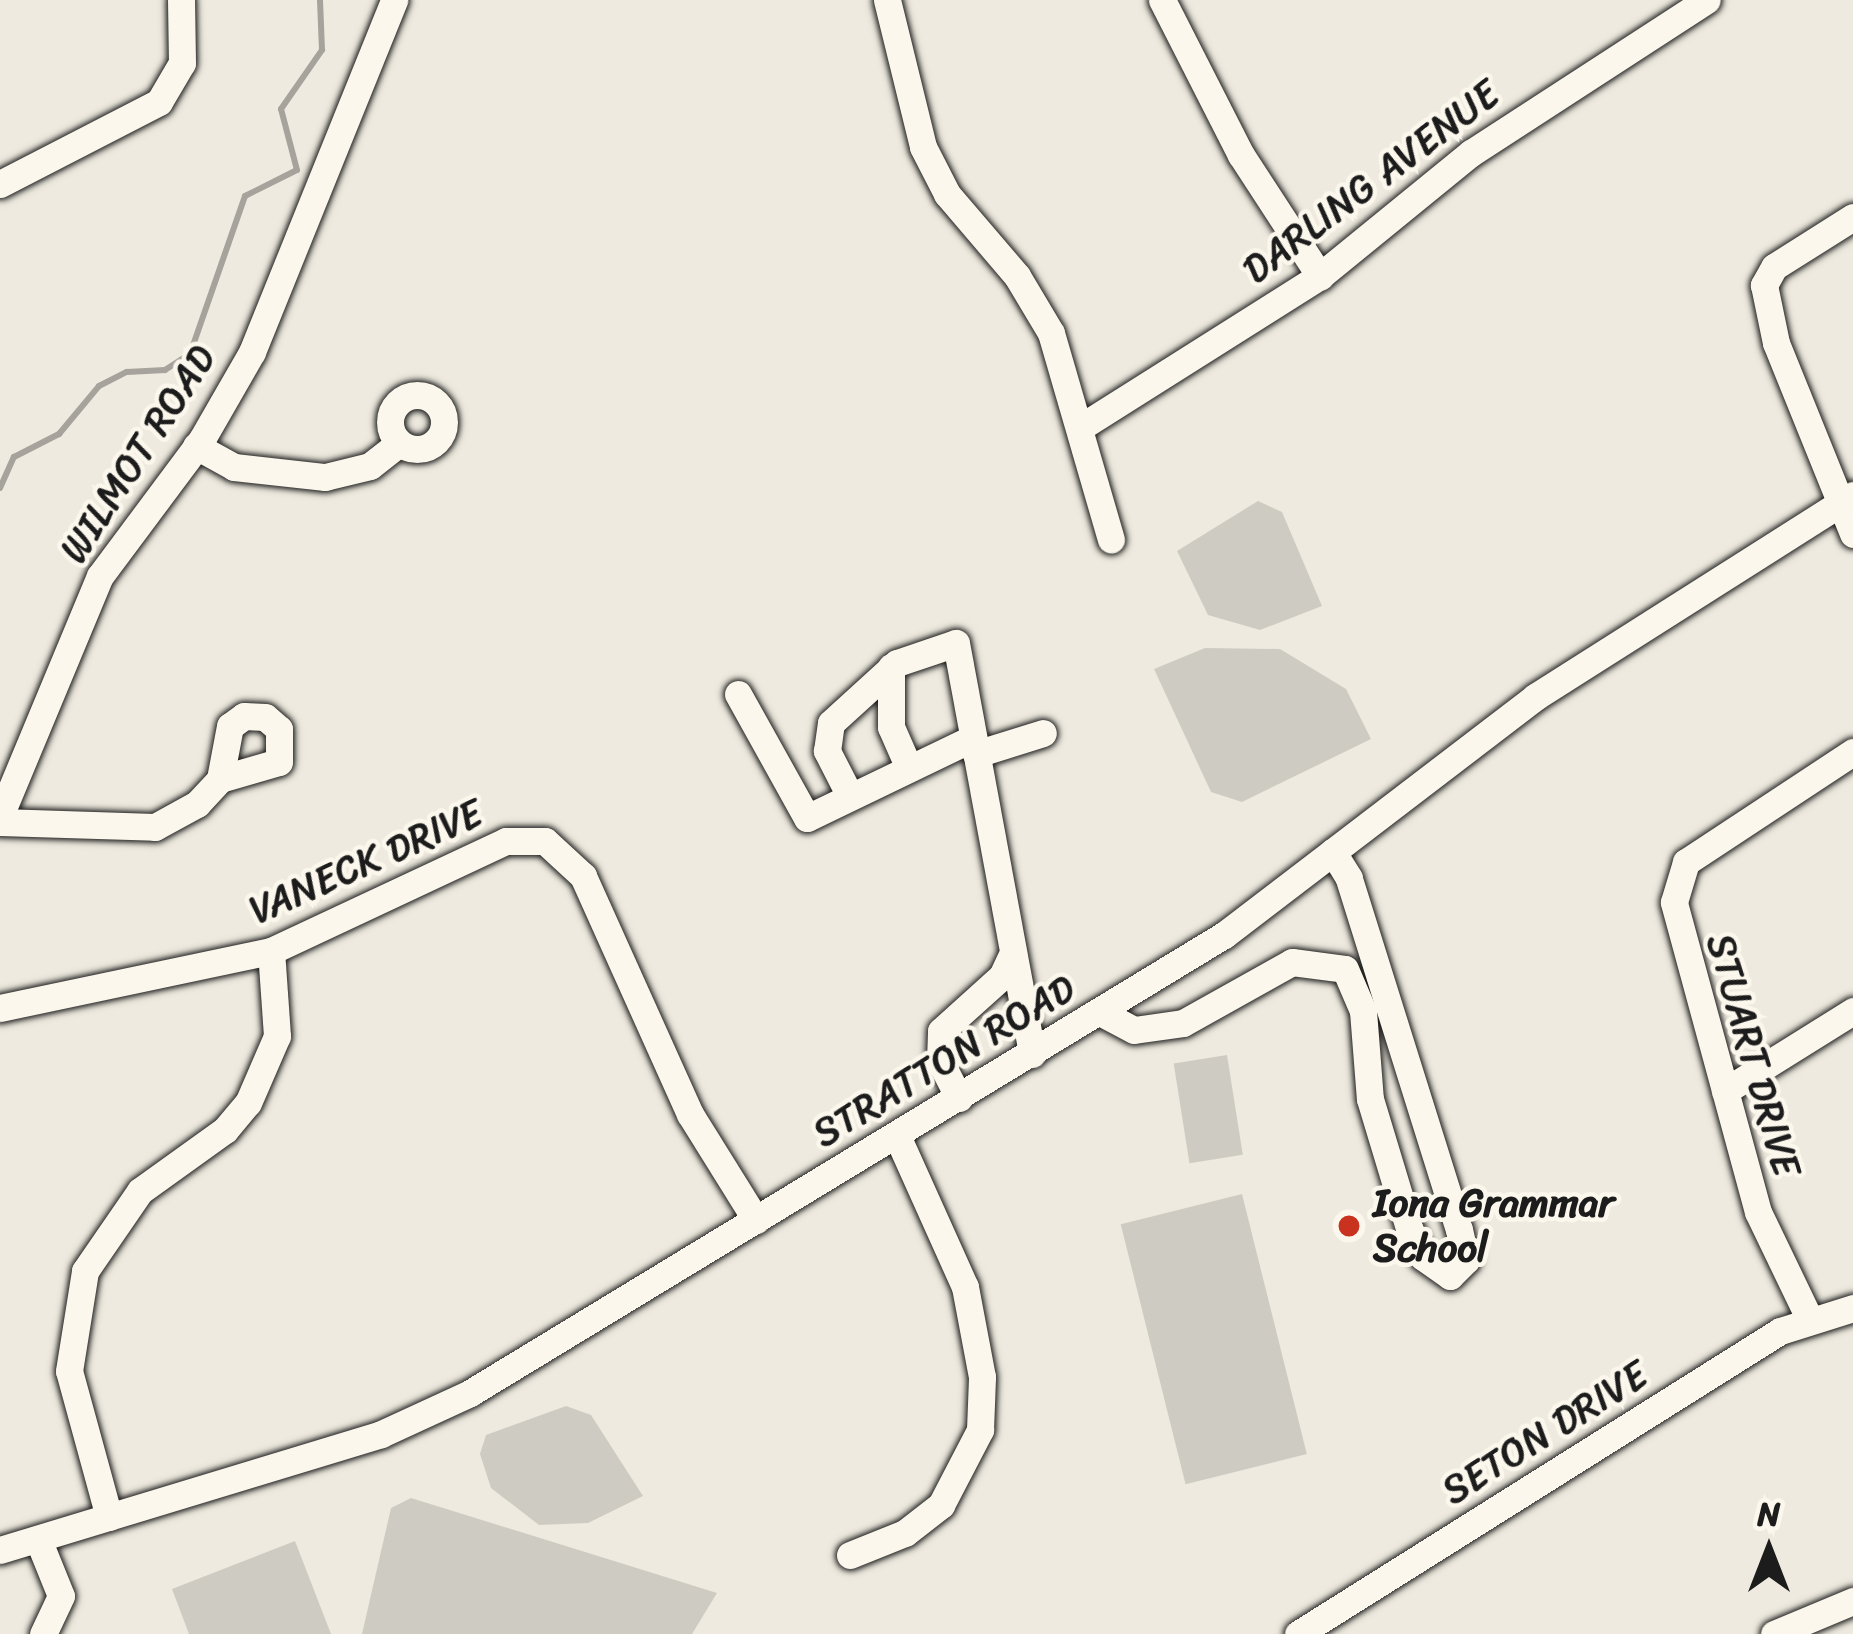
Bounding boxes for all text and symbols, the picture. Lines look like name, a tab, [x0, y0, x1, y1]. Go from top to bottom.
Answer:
street label: DARLING AVENUE	[1234, 71, 1508, 293]
street label: WILMOT ROAD	[50, 337, 226, 571]
street label: VANECK DRIVE	[239, 788, 493, 936]
street label: STUART DRIVE	[1695, 925, 1811, 1185]
street label: STRATTON ROAD	[805, 964, 1083, 1158]
place label: Iona Grammar School	[1373, 1181, 1614, 1272]
marker: Iona Grammar School	[1336, 1213, 1362, 1239]
street label: SETON DRIVE	[1432, 1350, 1658, 1516]
text: N	[1758, 1485, 1780, 1543]
north arrow	[1709, 1490, 1829, 1610]

